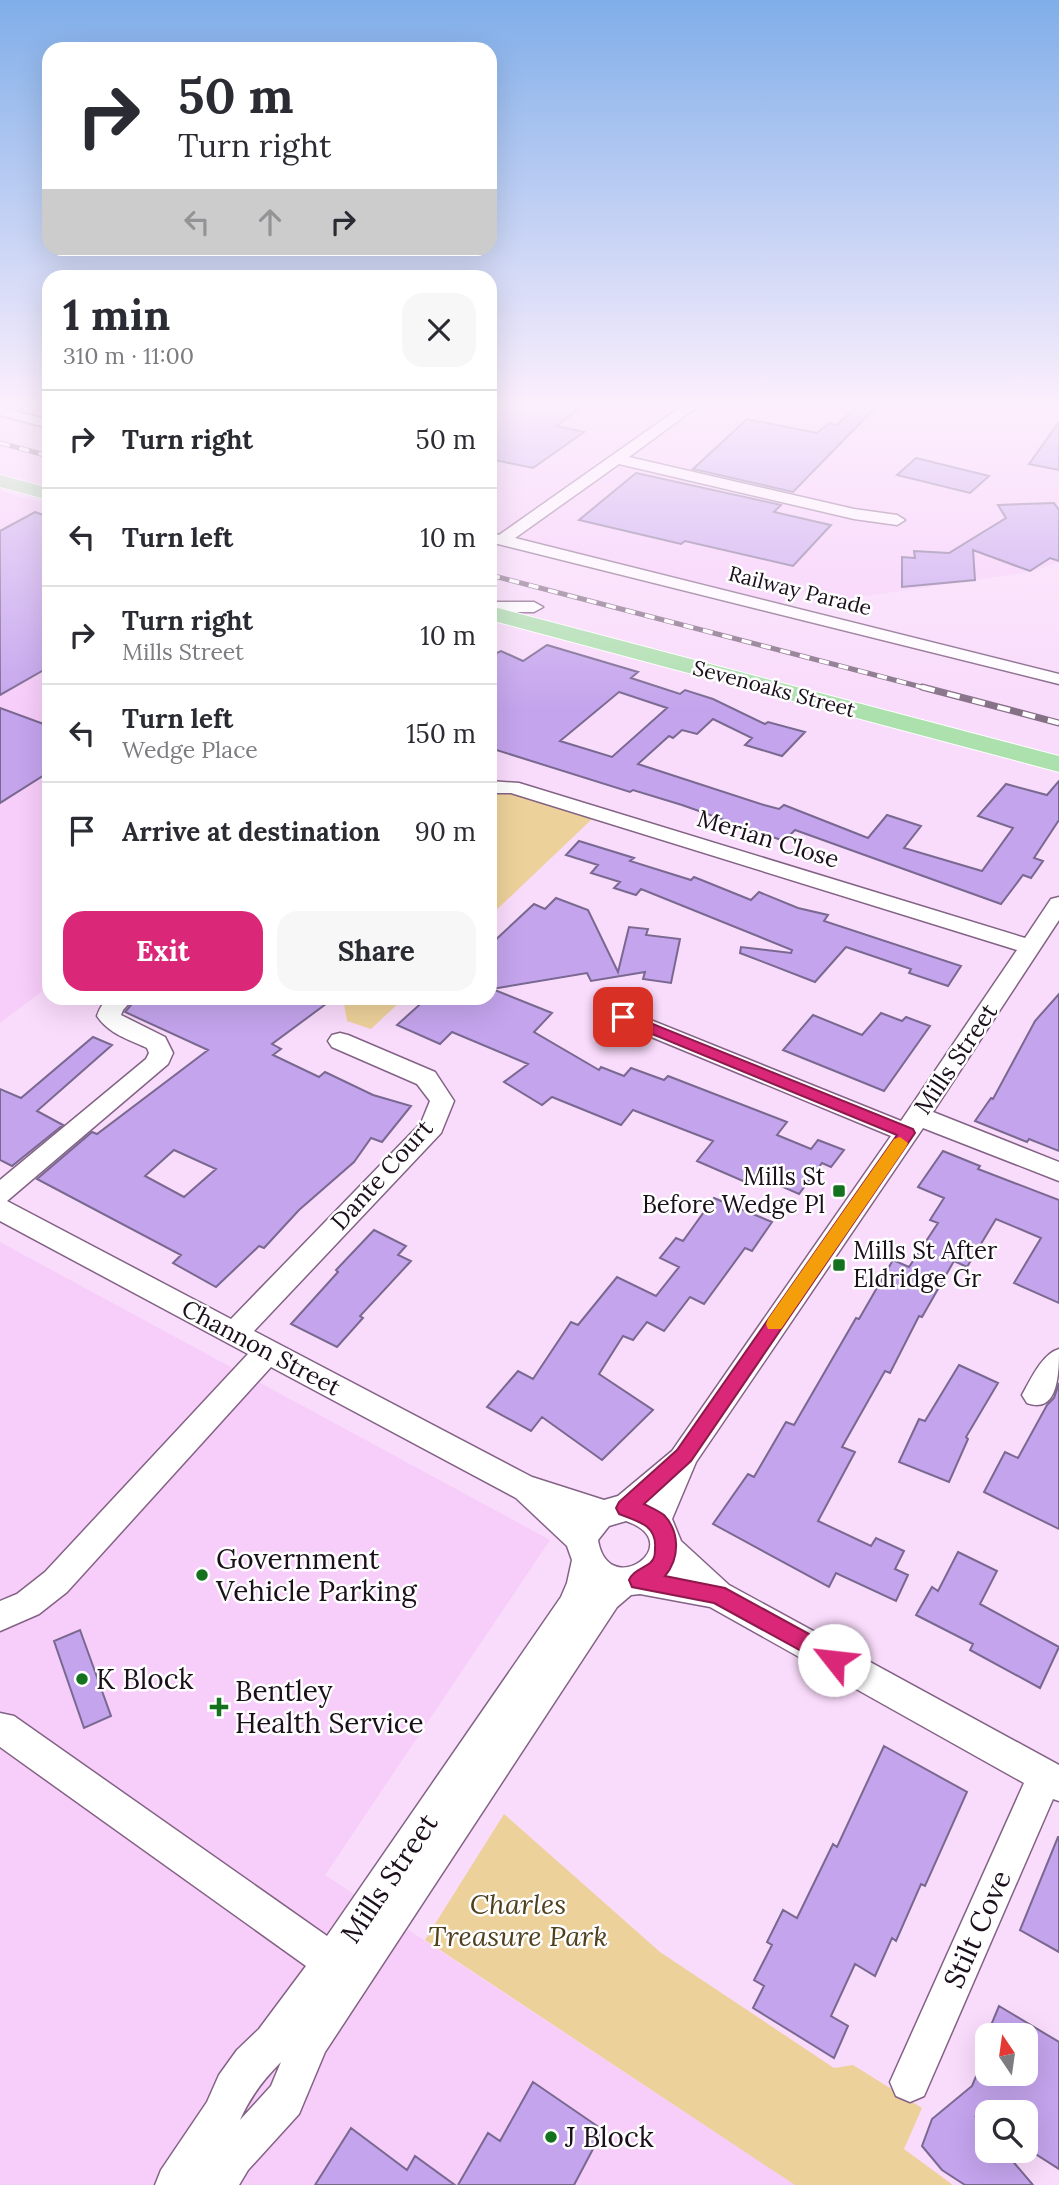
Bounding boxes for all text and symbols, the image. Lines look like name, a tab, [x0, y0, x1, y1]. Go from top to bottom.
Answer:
text: 50 m	[178, 64, 294, 126]
icon: right	[63, 70, 154, 161]
text: Turn right	[178, 125, 331, 166]
icon: left	[178, 203, 216, 241]
icon: ahead	[251, 203, 289, 241]
icon: right	[324, 203, 362, 241]
text: 1 min	[63, 288, 170, 342]
button: close	[402, 293, 476, 367]
text: 310 m · 11:00	[63, 341, 194, 370]
icon: right	[63, 420, 101, 458]
text: Turn right	[122, 423, 253, 456]
text: 50 m	[416, 423, 476, 456]
icon: left	[63, 518, 101, 556]
text: Turn left	[122, 521, 233, 554]
text: 10 m	[420, 521, 476, 554]
street label: Railway Parade	[726, 560, 874, 621]
text: Turn right	[122, 604, 253, 637]
icon: right	[63, 616, 101, 654]
text: 10 m	[420, 619, 476, 652]
text: Mills Street	[122, 637, 244, 666]
street label: Sevenoaks Street	[690, 654, 859, 723]
text: Turn left	[122, 702, 233, 735]
icon: left	[63, 714, 101, 752]
text: 150 m	[406, 717, 476, 750]
text: Wedge Place	[122, 735, 258, 764]
street label: Merian Close	[693, 802, 843, 875]
icon: arrive	[63, 812, 101, 850]
text: Arrive at destination	[122, 815, 380, 848]
text: 90 m	[415, 815, 476, 848]
button: Exit	[63, 911, 263, 991]
button: Share	[277, 911, 476, 991]
pin	[593, 987, 653, 1047]
street label: Mills Street	[907, 997, 1004, 1120]
icon: arrive	[604, 998, 642, 1036]
street label: Dante Court	[324, 1112, 440, 1236]
place label: Mills St Before Wedge Pl	[642, 1161, 826, 1220]
marker: Mills St Before Wedge Pl	[831, 1183, 847, 1199]
place label: Mills St After Eldridge Gr	[853, 1235, 998, 1294]
marker: Mills St After Eldridge Gr	[831, 1257, 847, 1273]
street label: Channon Street	[176, 1293, 347, 1403]
place label: Government Vehicle Parking	[215, 1541, 417, 1609]
marker: Government Vehicle Parking	[194, 1567, 210, 1583]
position arrow	[797, 1623, 871, 1697]
place label: K Block	[96, 1661, 194, 1697]
marker: K Block	[74, 1671, 90, 1687]
place label: Bentley Health Service	[235, 1673, 424, 1741]
marker: Bentley Health Service	[209, 1697, 229, 1717]
street label: Mills Street	[333, 1806, 446, 1950]
street label: Stilt Cove	[935, 1864, 1019, 1994]
park label: Charles Treasure Park	[428, 1886, 608, 1954]
north arrow	[975, 2023, 1038, 2086]
map controls	[975, 2023, 1038, 2163]
button: search	[975, 2100, 1038, 2163]
place label: J Block	[564, 2119, 654, 2155]
marker: J Block	[543, 2129, 559, 2145]

